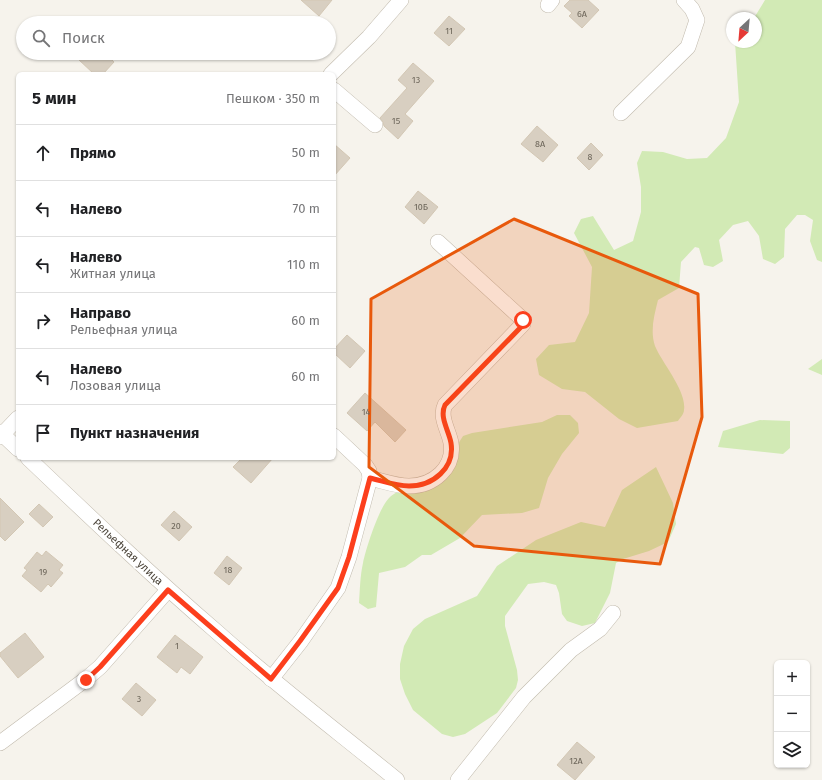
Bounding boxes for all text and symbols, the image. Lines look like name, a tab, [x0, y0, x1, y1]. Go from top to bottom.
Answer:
house number: 6А	[577, 9, 588, 19]
north arrow	[726, 12, 762, 48]
search box	[16, 16, 336, 60]
house number: 11	[445, 26, 453, 36]
icon: search	[30, 27, 52, 49]
text: Поиск	[62, 29, 105, 47]
house number: 13	[412, 75, 420, 85]
text: 5 мин	[32, 88, 77, 109]
text: Пешком · 350 m	[226, 91, 320, 106]
house number: 15	[392, 116, 401, 126]
house number: 8А	[535, 139, 546, 149]
icon: ahead	[32, 142, 54, 164]
text: Прямо	[70, 144, 116, 162]
text: 50 m	[292, 145, 320, 160]
house number: 8	[588, 152, 593, 162]
icon: left	[32, 198, 54, 220]
text: Налево	[70, 200, 122, 218]
text: 70 m	[293, 201, 320, 216]
house number: 10Б	[414, 202, 428, 212]
text: Налево	[70, 248, 122, 266]
icon: left	[32, 254, 54, 276]
text: 110 m	[287, 257, 320, 272]
text: Житная улица	[70, 266, 156, 281]
text: Направо	[70, 304, 131, 322]
icon: right	[32, 310, 54, 332]
route start	[514, 311, 532, 329]
text: 60 m	[291, 313, 320, 328]
text: Рельефная улица	[70, 322, 178, 337]
text: Налево	[70, 360, 122, 378]
icon: left	[32, 366, 54, 388]
text: 60 m	[291, 369, 320, 384]
text: Лозовая улица	[70, 378, 161, 393]
house number: 14	[362, 407, 371, 417]
icon: arrive	[32, 422, 54, 444]
text: Пункт назначения	[70, 424, 199, 442]
street label: Рельефная улица	[90, 516, 166, 588]
house number: 20	[171, 521, 181, 531]
house number: 18	[224, 565, 232, 575]
house number: 19	[39, 567, 48, 577]
house number: 1	[175, 641, 179, 651]
map controls	[774, 660, 810, 768]
button: +	[774, 660, 810, 696]
route end	[77, 671, 95, 689]
house number: 3	[137, 694, 141, 704]
button: −	[774, 696, 810, 732]
button: layers	[774, 732, 810, 768]
house number: 12А	[569, 756, 584, 766]

